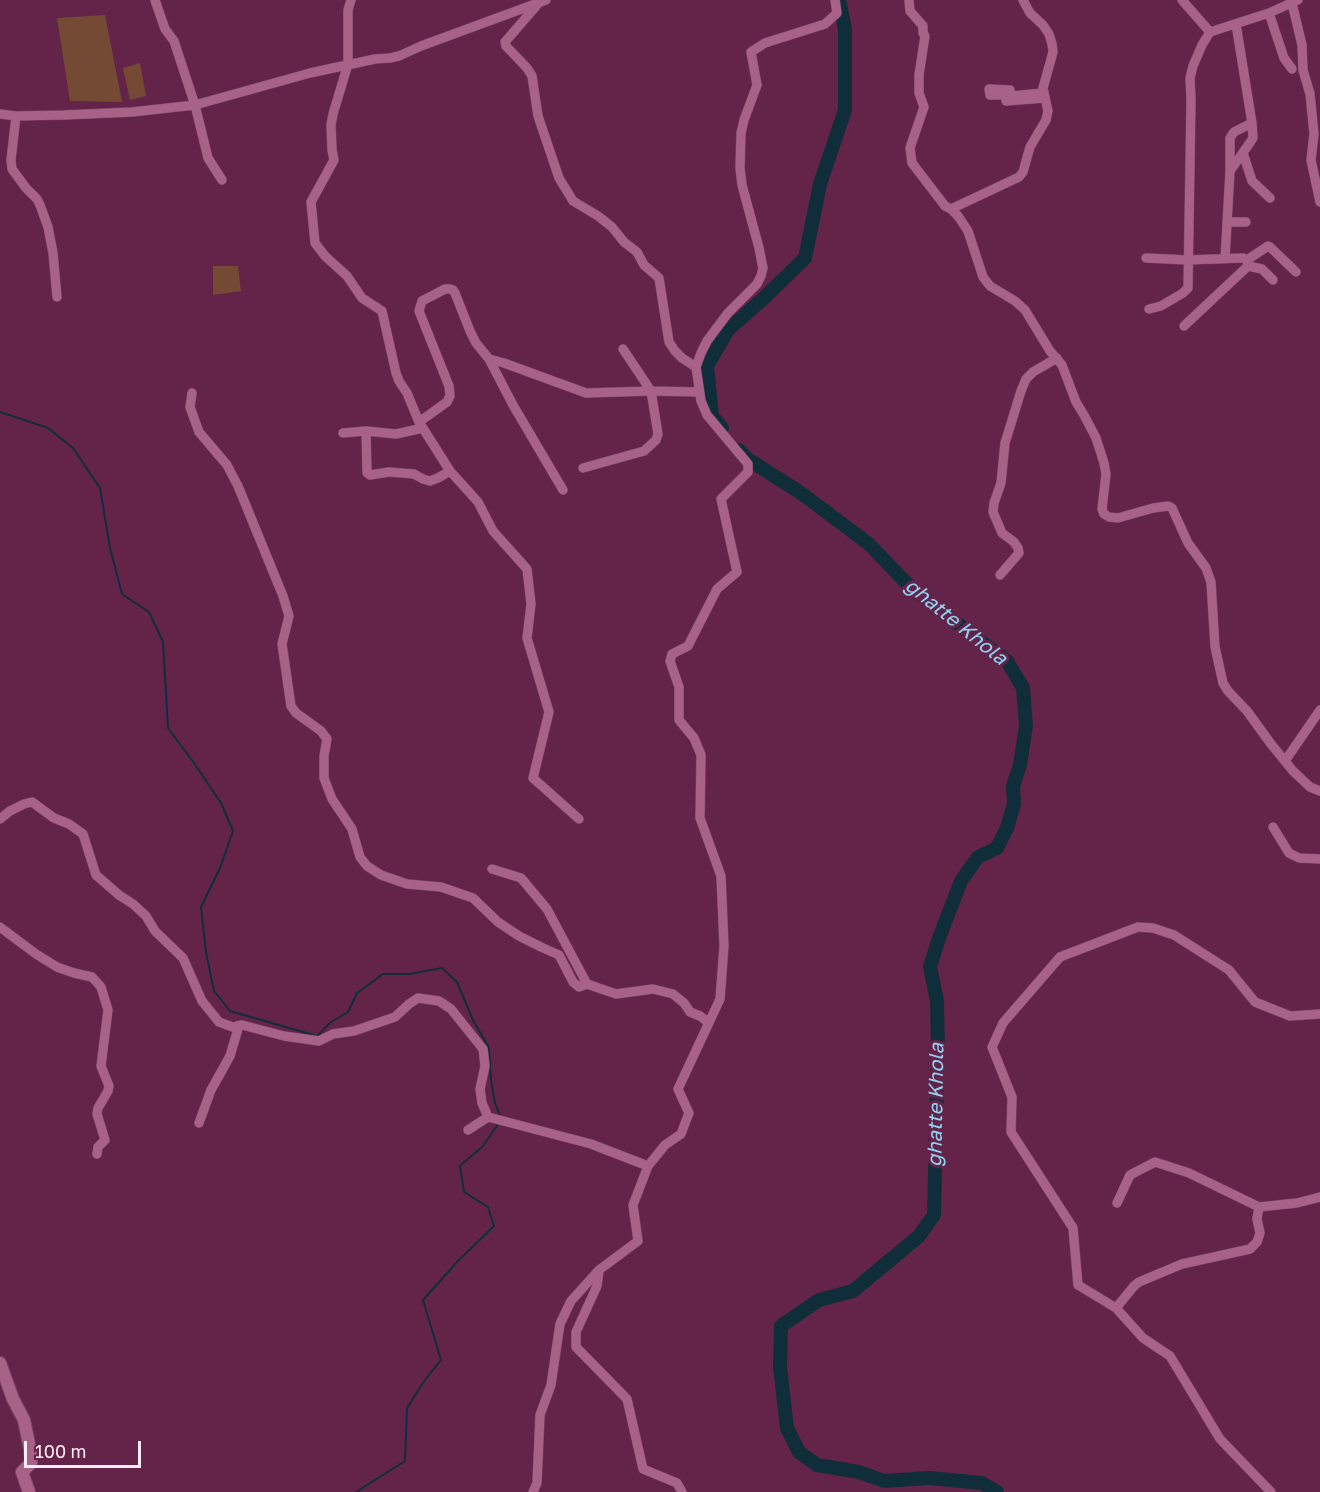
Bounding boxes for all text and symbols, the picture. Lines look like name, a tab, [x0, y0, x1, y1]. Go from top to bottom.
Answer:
water label: ghatte Khola	[900, 574, 1012, 670]
water label: ghatte Khola	[923, 1043, 949, 1167]
scale bar	[27, 1429, 144, 1467]
text: 100 m	[35, 1440, 86, 1462]

